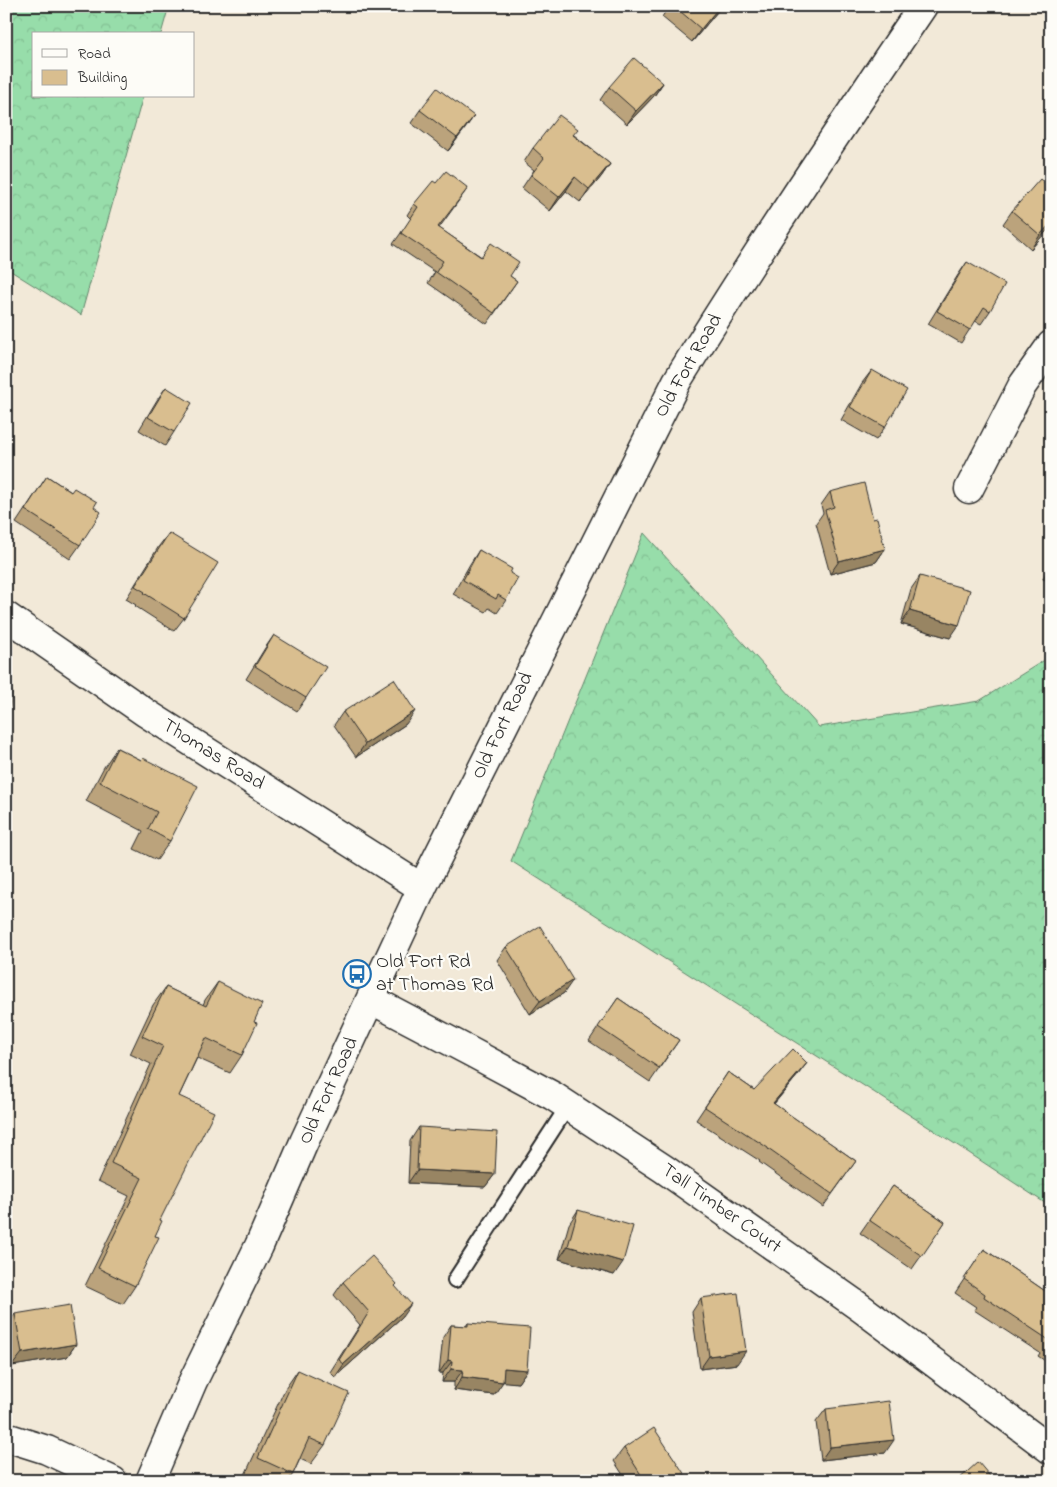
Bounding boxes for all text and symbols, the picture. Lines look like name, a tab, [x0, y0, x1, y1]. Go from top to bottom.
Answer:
legend	[32, 32, 195, 98]
text: Road	[78, 43, 111, 65]
text: Building	[77, 67, 127, 90]
street label: Old Fort Road	[648, 309, 730, 423]
street label: Old Fort Road	[465, 668, 541, 784]
street label: Thomas Road	[156, 712, 270, 798]
place label: Old Fort Rd at Thomas Rd	[376, 948, 494, 1000]
bus stop icon: Old Fort Rd at Thomas Rd	[342, 959, 372, 989]
street label: Old Fort Road	[291, 1032, 367, 1150]
street label: Tall Timber Court	[655, 1157, 787, 1261]

